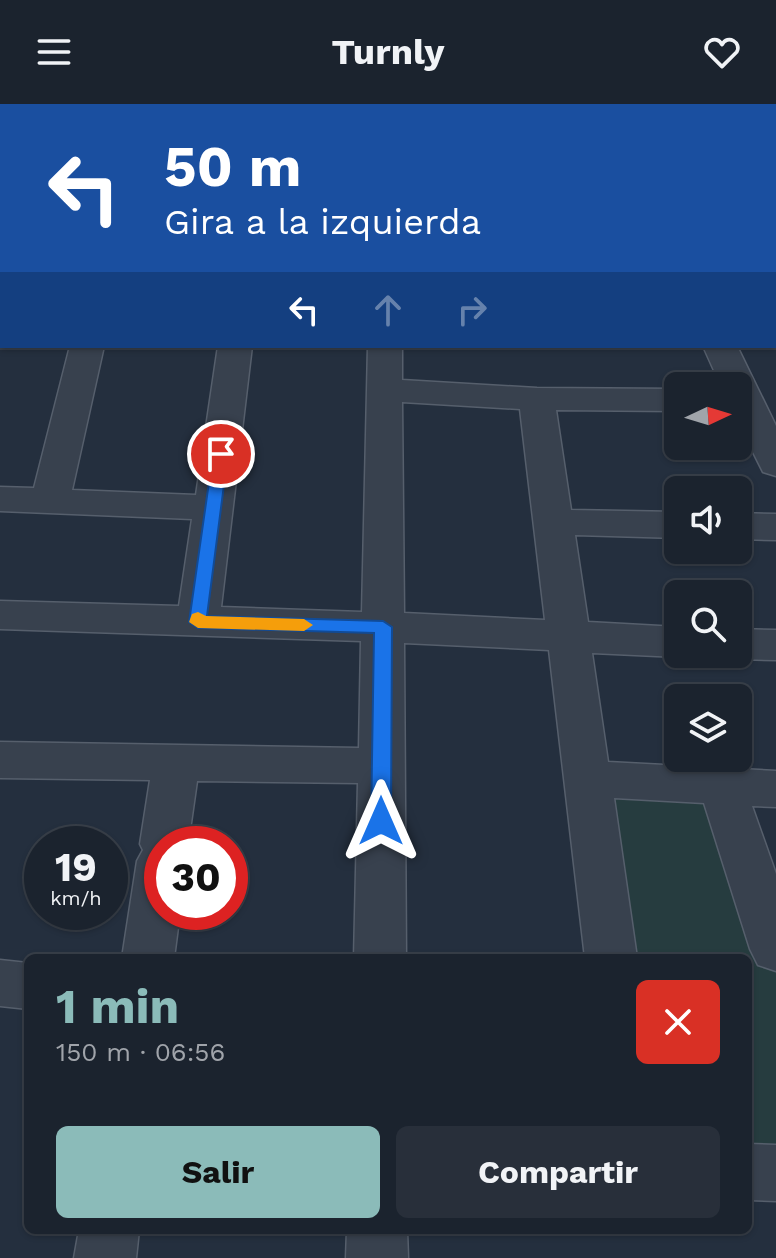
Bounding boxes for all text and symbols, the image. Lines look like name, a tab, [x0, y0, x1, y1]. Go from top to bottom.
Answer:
icon: menu	[32, 30, 76, 74]
icon: heart	[700, 30, 744, 74]
text: Turnly	[332, 31, 444, 73]
text: 50 m	[164, 134, 301, 200]
icon: left	[32, 136, 136, 240]
text: Gira a la izquierda	[164, 201, 481, 243]
icon: left	[282, 288, 326, 332]
icon: ahead	[366, 288, 410, 332]
icon: right	[450, 288, 494, 332]
north arrow	[664, 372, 752, 460]
map controls	[664, 372, 752, 772]
pin	[187, 420, 255, 488]
icon: arrive	[199, 432, 243, 476]
button: sound	[664, 476, 752, 564]
button: search	[664, 580, 752, 668]
button: layers	[664, 684, 752, 772]
position arrow	[339, 779, 423, 863]
speed limit sign: 30	[144, 826, 248, 930]
text: 19	[55, 844, 97, 891]
text: km/h	[50, 886, 102, 910]
text: 1 min	[56, 978, 179, 1035]
button: close	[636, 980, 720, 1064]
text: 150 m · 06:56	[56, 1037, 225, 1067]
button: Salir	[56, 1126, 380, 1218]
button: Compartir	[396, 1126, 720, 1218]

